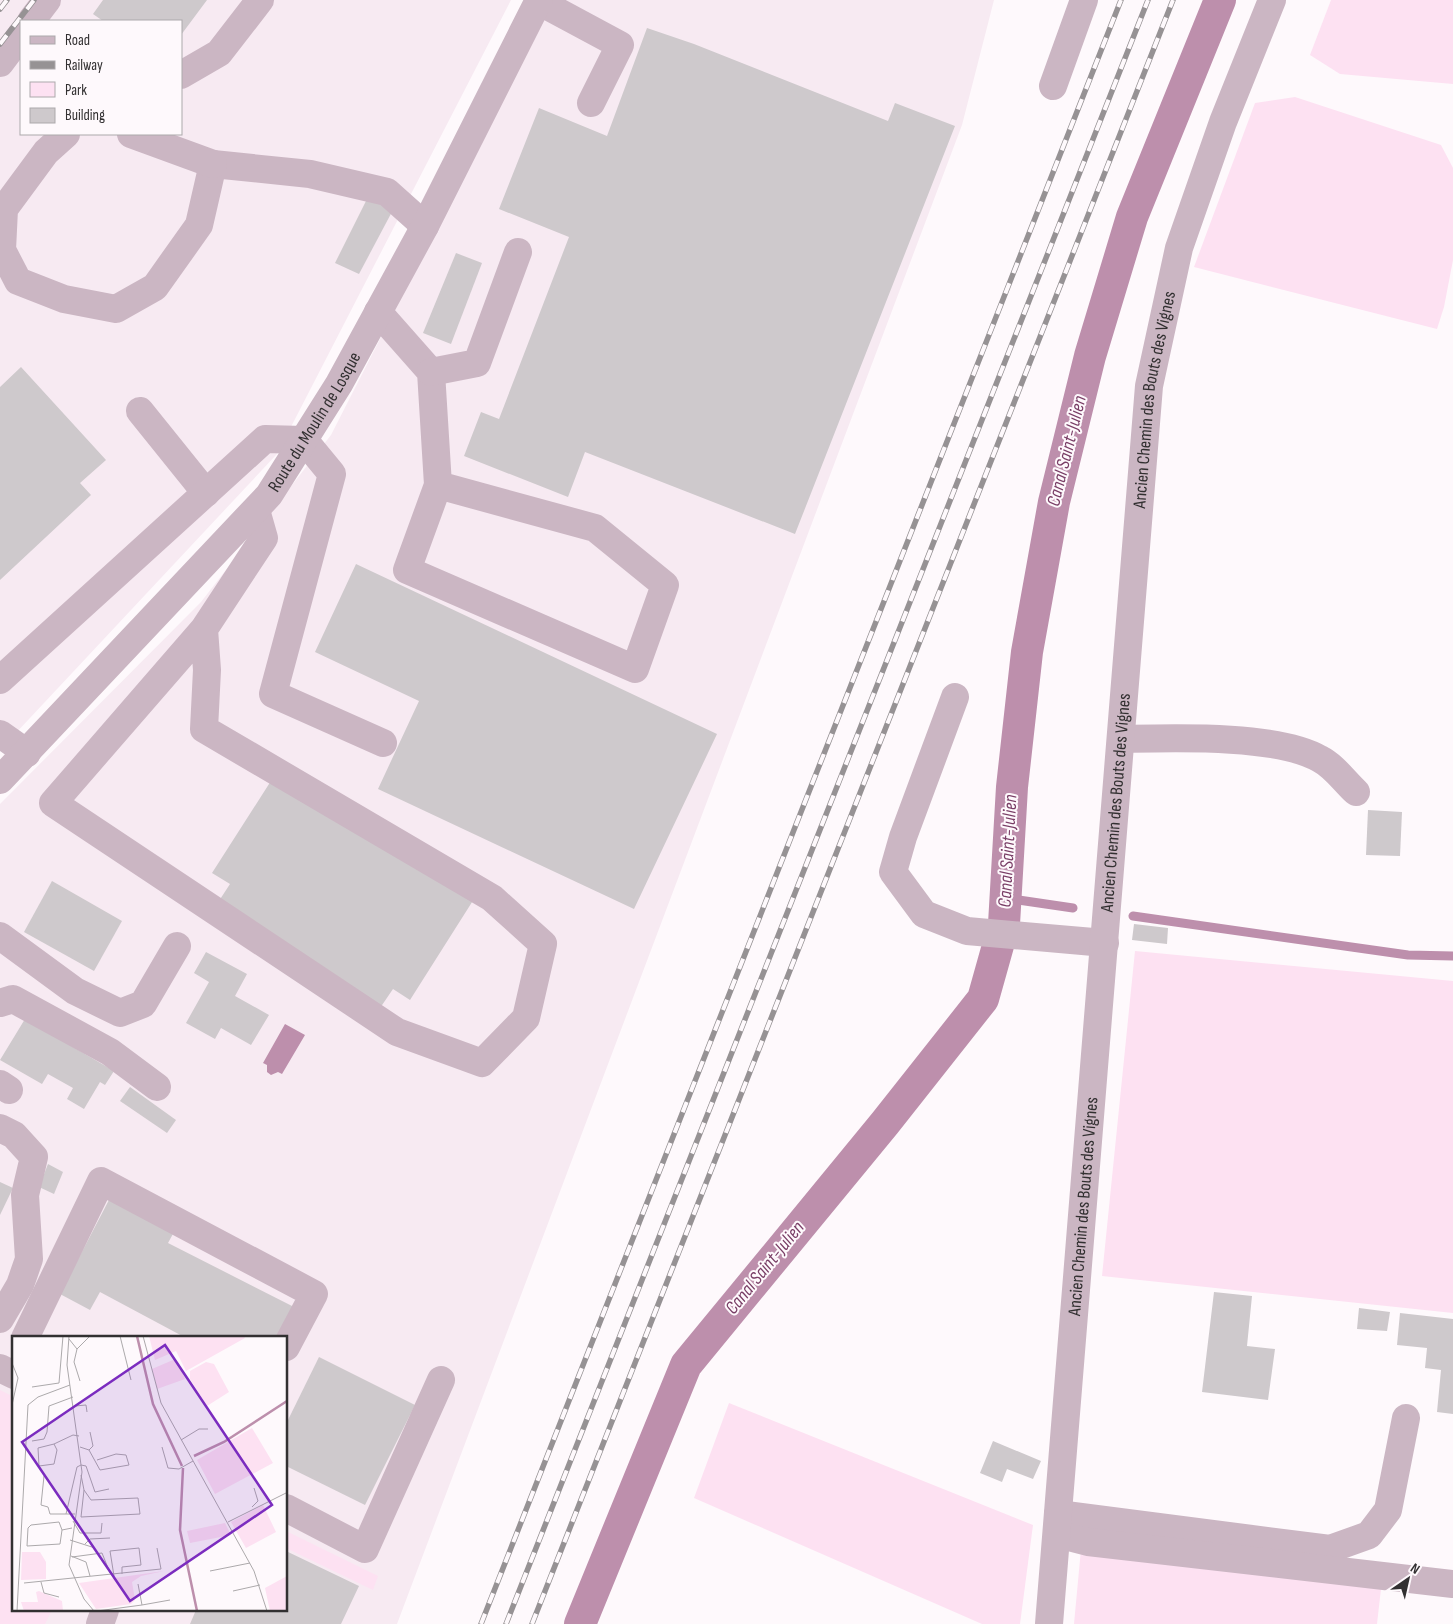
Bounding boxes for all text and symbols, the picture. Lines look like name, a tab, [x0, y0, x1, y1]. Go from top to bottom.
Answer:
legend	[20, 20, 182, 135]
text: Road	[65, 31, 90, 50]
text: Railway	[65, 56, 103, 75]
text: Park	[65, 81, 87, 100]
text: Building	[65, 106, 105, 125]
street label: Ancien Chemin des Bouts des Vignes	[1129, 289, 1180, 510]
street label: Route du Moulin de Losque	[263, 348, 365, 496]
water label: Canal Saint-Julien	[1042, 393, 1092, 509]
street label: Ancien Chemin des Bouts des Vignes	[1096, 692, 1135, 914]
water label: Canal Saint-Julien	[994, 794, 1022, 908]
street label: Ancien Chemin des Bouts des Vignes	[1063, 1096, 1102, 1318]
water label: Canal Saint-Julien	[721, 1217, 810, 1319]
inset map	[12, 1336, 288, 1612]
north arrow	[1383, 1554, 1433, 1604]
text: N	[1407, 1559, 1423, 1578]

